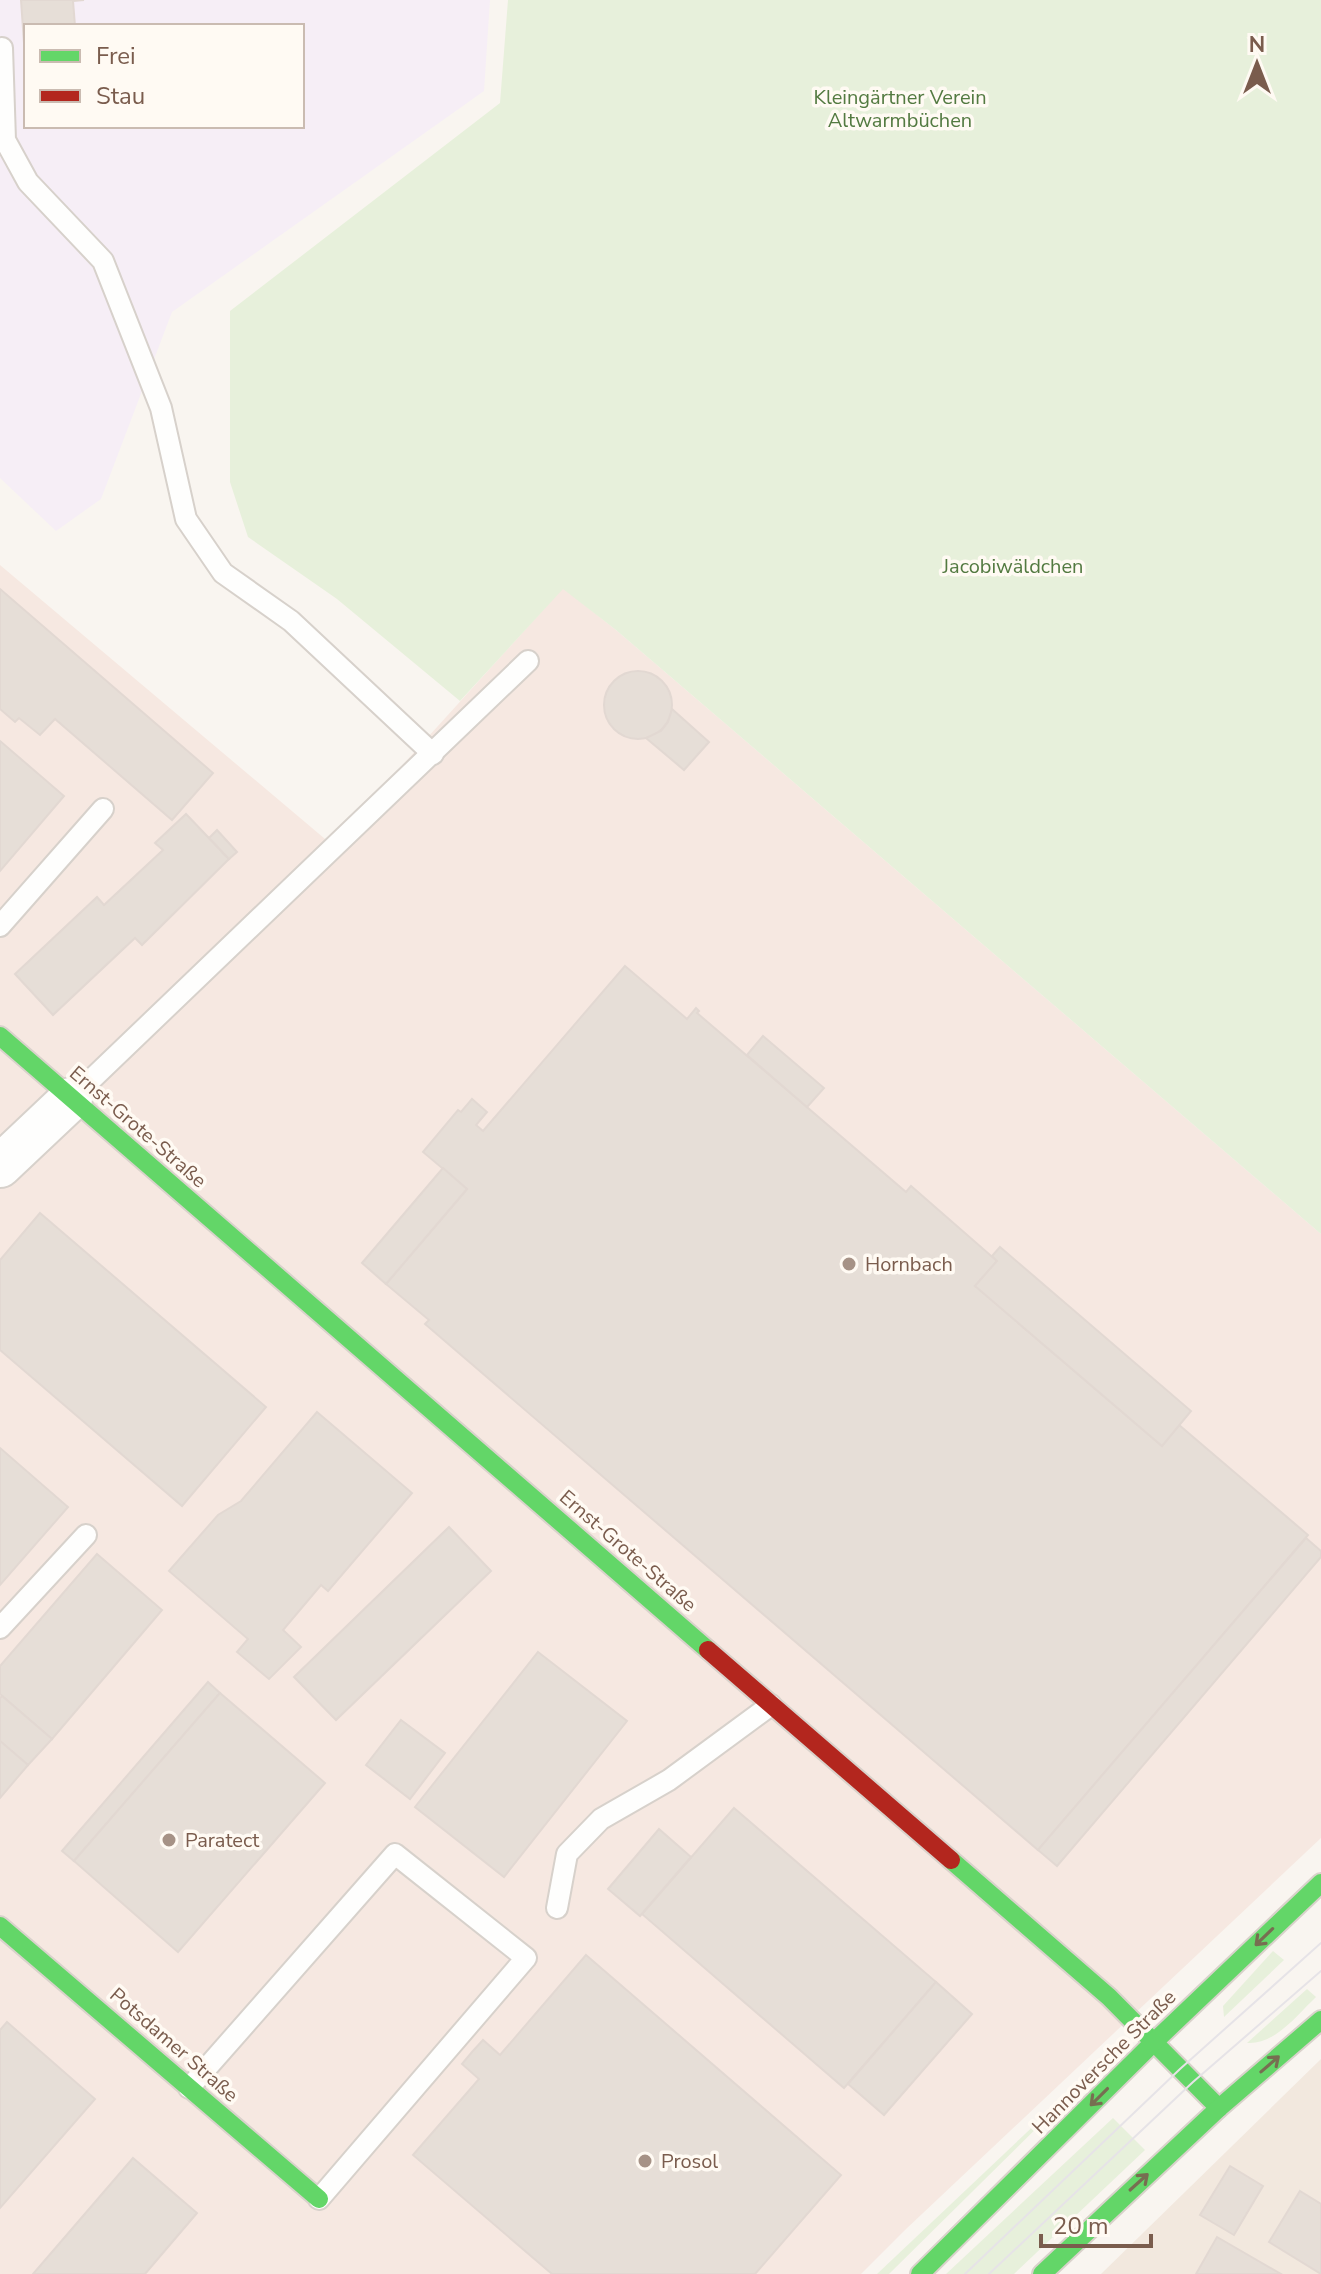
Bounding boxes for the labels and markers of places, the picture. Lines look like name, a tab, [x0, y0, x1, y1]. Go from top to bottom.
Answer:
place label: Hornbach	[865, 1251, 953, 1278]
marker: Hornbach	[840, 1255, 858, 1273]
place label: Paratect	[185, 1827, 260, 1854]
marker: Paratect	[160, 1831, 178, 1849]
place label: Prosol	[661, 2148, 718, 2175]
marker: Prosol	[636, 2152, 654, 2170]

